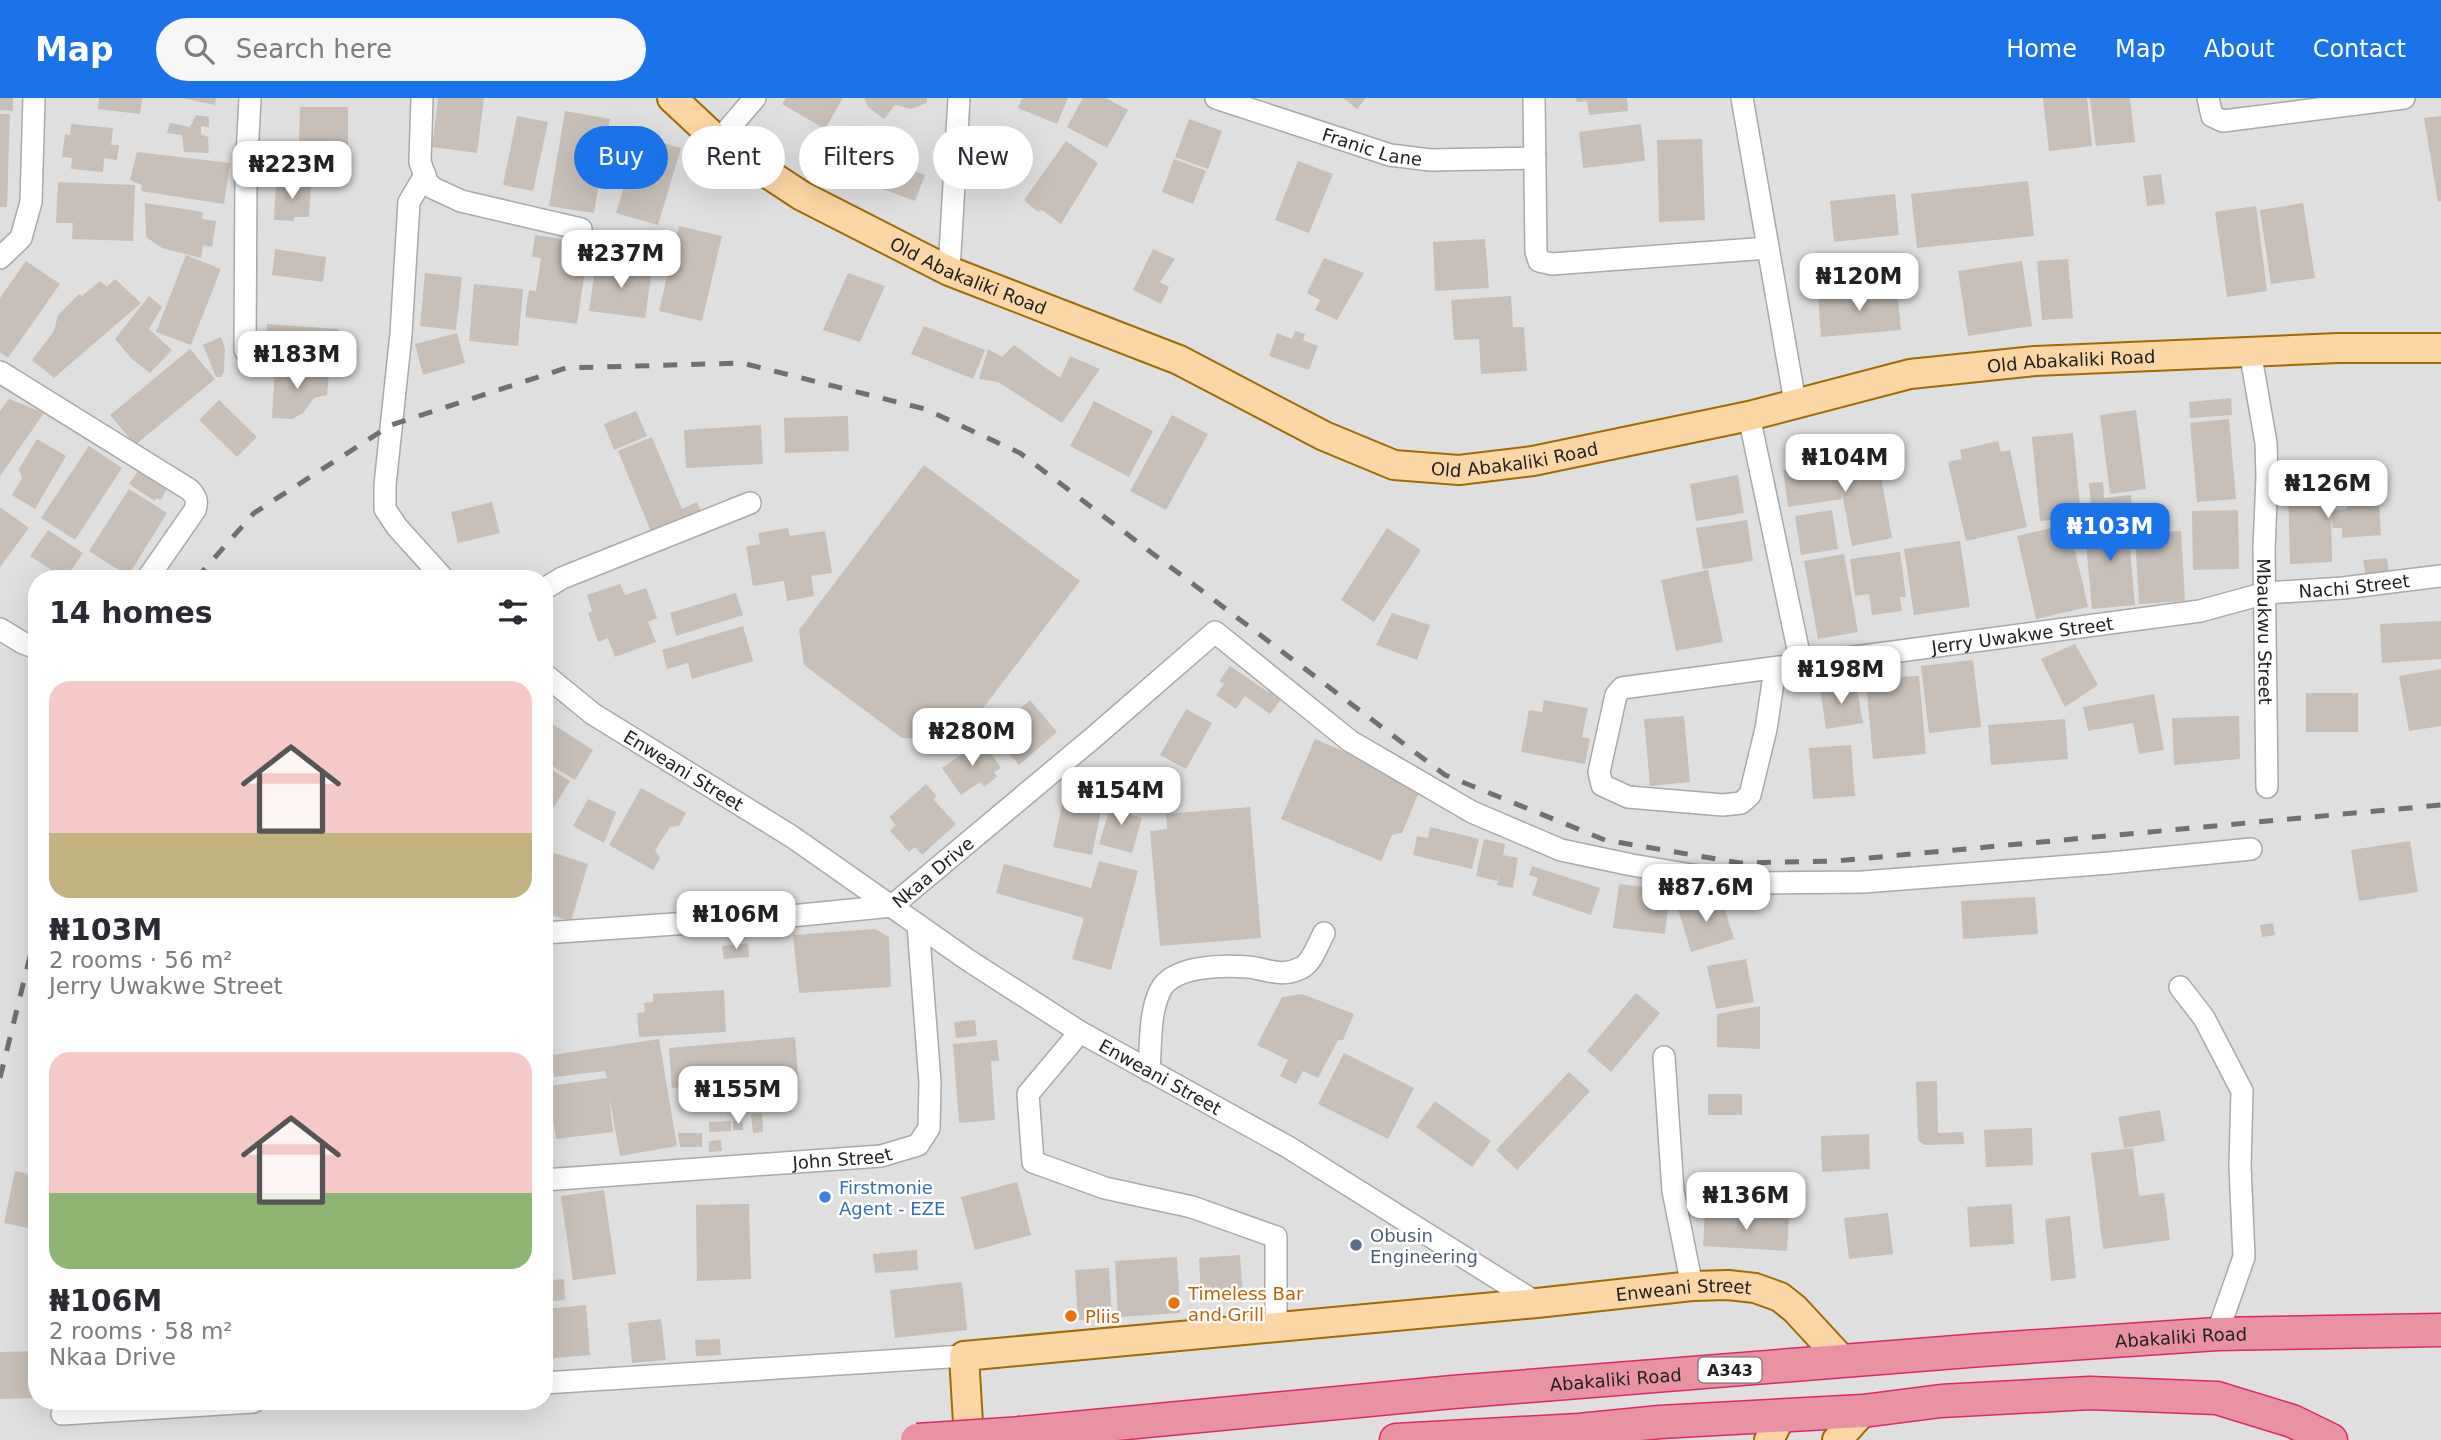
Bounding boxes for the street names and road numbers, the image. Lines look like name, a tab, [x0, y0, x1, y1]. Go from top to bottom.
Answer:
street label: Franic Lane	[1320, 123, 1424, 169]
street label: Old Abakaliki Road	[887, 232, 1050, 318]
street label: Old Abakaliki Road	[1986, 345, 2156, 376]
street label: Old Abakaliki Road	[1430, 437, 1600, 481]
street label: Mbaukwu Street	[2254, 558, 2276, 705]
street label: Nachi Street	[2298, 569, 2411, 601]
street label: Jerry Uwakwe Street	[1929, 612, 2114, 657]
street label: Enweani Street	[620, 725, 748, 815]
street label: Nkaa Drive	[888, 832, 977, 912]
street label: Enweani Street	[1096, 1034, 1225, 1119]
street label: John Street	[791, 1143, 895, 1173]
street label: Enweani Street	[1615, 1274, 1753, 1305]
street label: Abakaliki Road	[2114, 1323, 2247, 1351]
road number: A343	[1698, 1358, 1762, 1382]
street label: Abakaliki Road	[1549, 1363, 1682, 1395]

